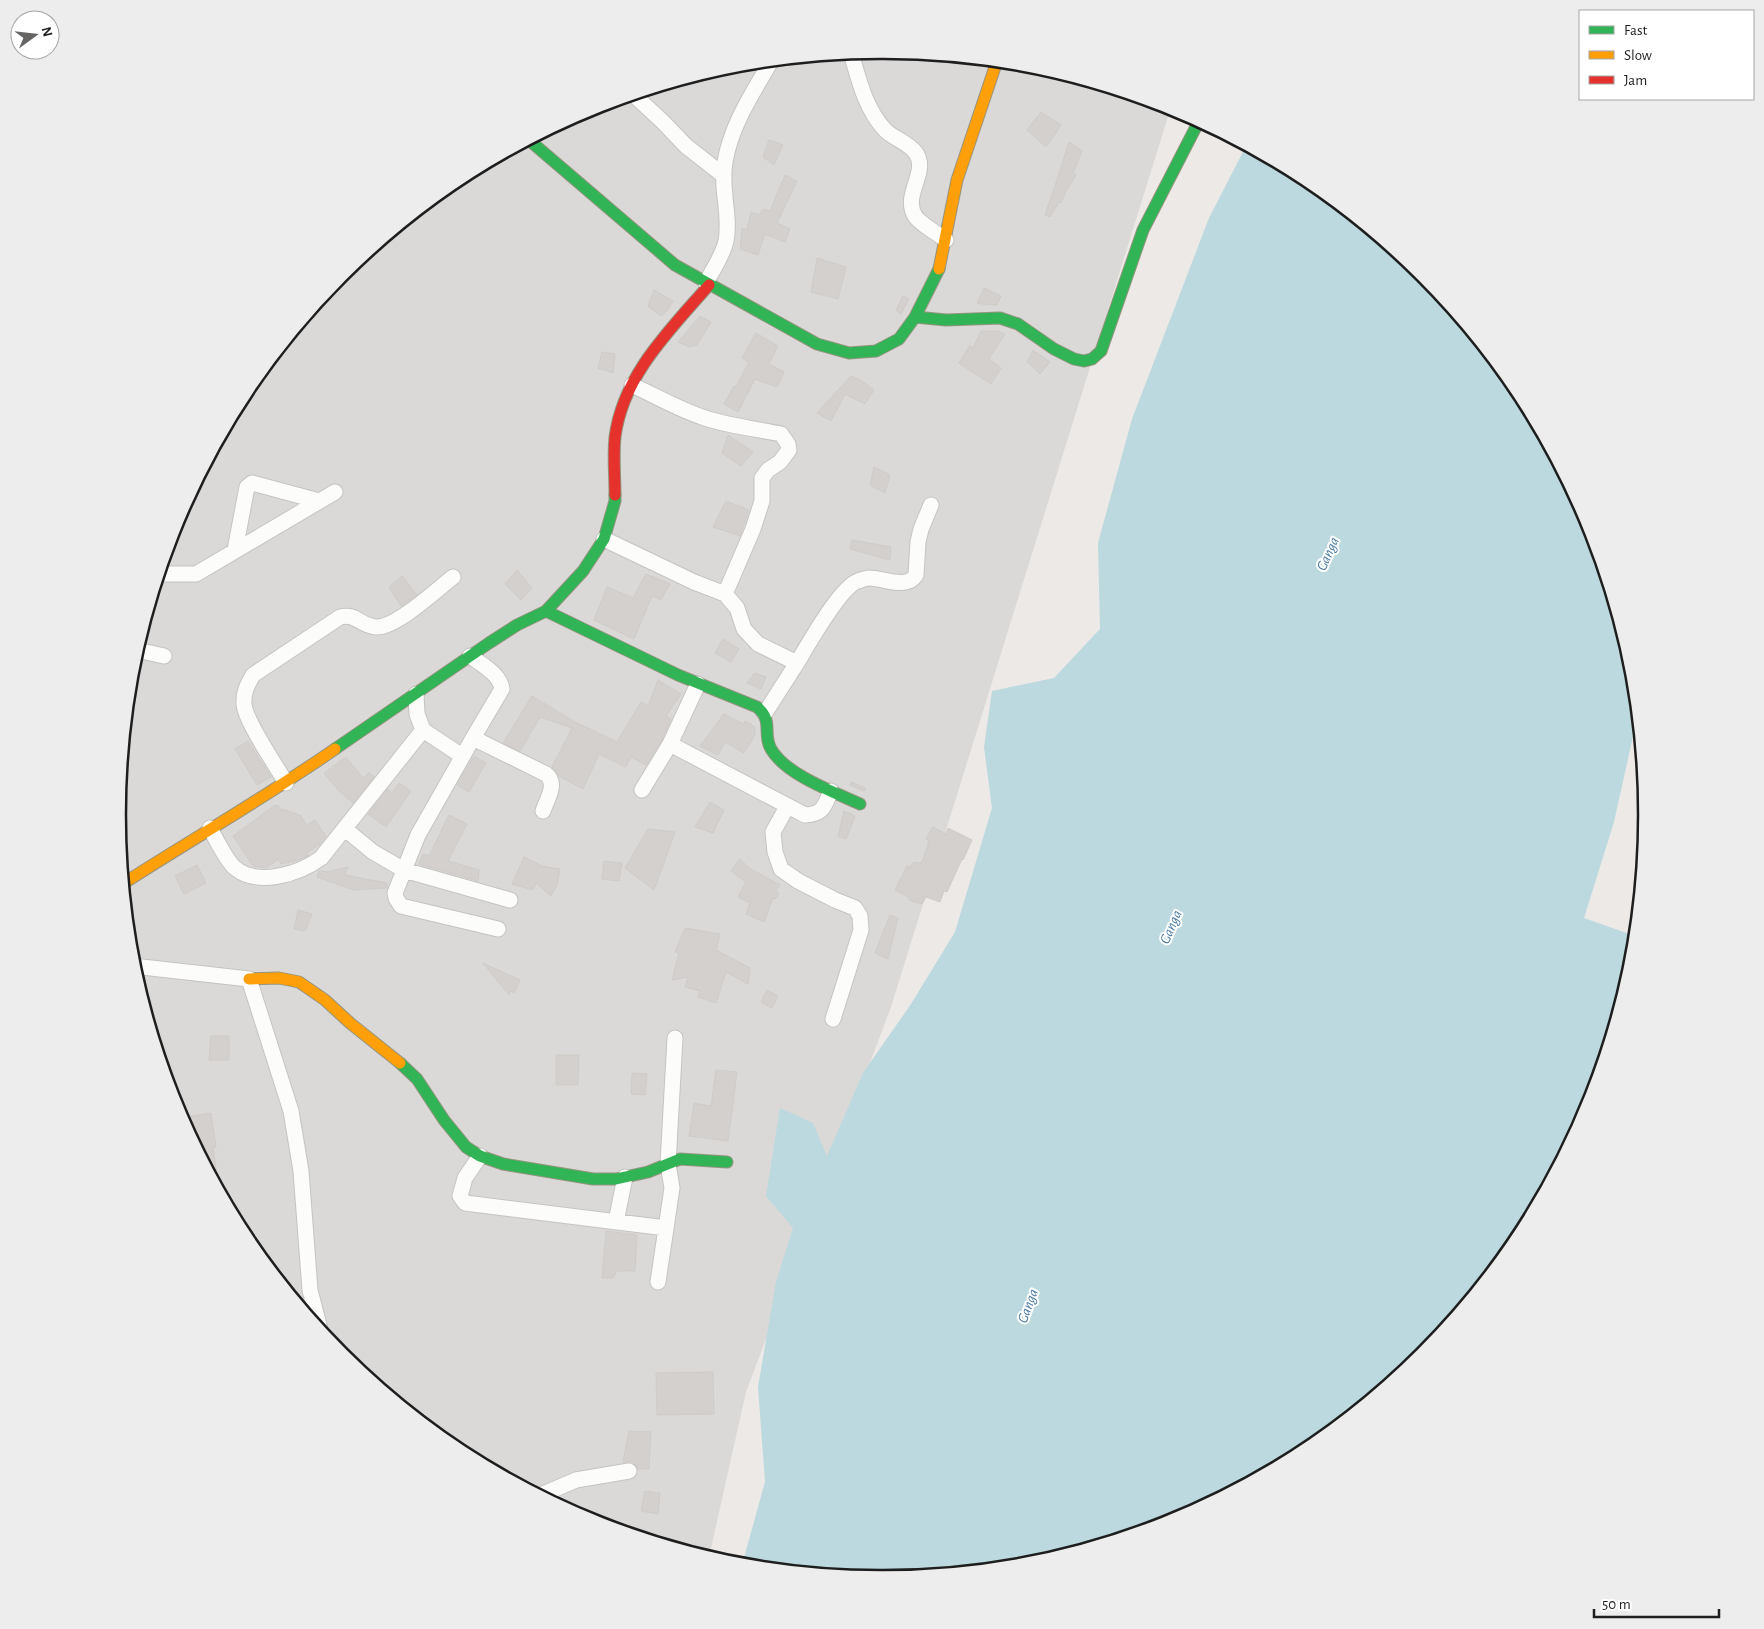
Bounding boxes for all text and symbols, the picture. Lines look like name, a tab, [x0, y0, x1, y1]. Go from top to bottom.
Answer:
north arrow	[10, 10, 60, 60]
legend	[1579, 10, 1754, 100]
text: Fast	[1624, 23, 1648, 38]
text: N	[39, 25, 55, 38]
text: Slow	[1624, 48, 1652, 63]
text: Jam	[1624, 73, 1647, 88]
water label: Ganga	[1314, 535, 1342, 573]
water label: Ganga	[1157, 908, 1185, 946]
water label: Ganga	[1015, 1287, 1041, 1325]
scale bar	[1594, 1586, 1719, 1618]
text: 50 m	[1602, 1597, 1631, 1612]

